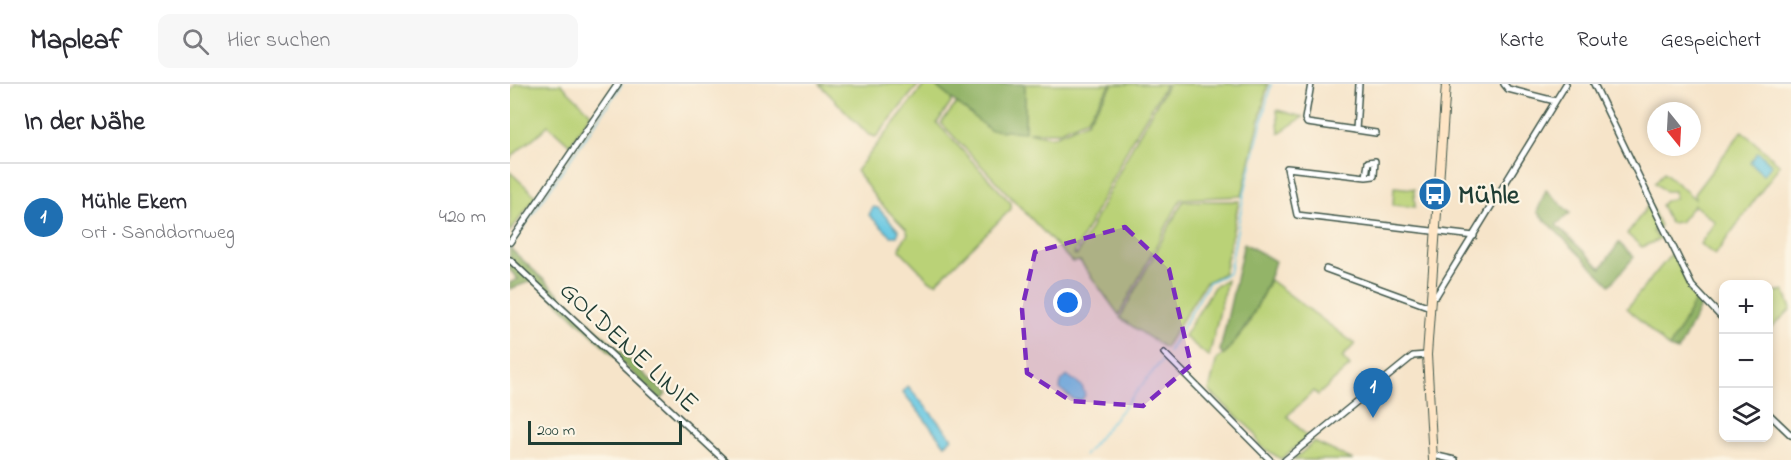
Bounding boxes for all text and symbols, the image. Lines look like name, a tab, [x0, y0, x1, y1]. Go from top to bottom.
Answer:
search box	[158, 14, 578, 68]
text: Mapleaf	[30, 21, 122, 62]
icon: search	[179, 25, 212, 58]
text: Hier suchen	[227, 25, 330, 57]
text: Karte	[1499, 26, 1544, 56]
text: Route	[1577, 26, 1628, 56]
text: Gespeichert	[1661, 26, 1761, 56]
north arrow	[1647, 102, 1701, 156]
text: In der Nähe	[24, 104, 145, 142]
bus stop icon: Mühle	[1417, 176, 1453, 212]
place label: Mühle	[1458, 177, 1520, 216]
text: Mühle Ekern	[81, 187, 187, 219]
text: 1	[40, 203, 47, 232]
text: 420 m	[439, 203, 486, 232]
text: Ort · Sanddornweg	[81, 219, 235, 248]
street label: GOLDENE LINIE	[550, 273, 707, 423]
map controls	[1719, 280, 1773, 442]
button: +	[1719, 280, 1773, 334]
your location	[1053, 288, 1082, 317]
button: −	[1719, 334, 1773, 388]
pin: 1	[1354, 368, 1392, 418]
button: layers	[1719, 388, 1773, 442]
scale bar	[528, 418, 682, 446]
text: 200 m	[537, 419, 575, 443]

